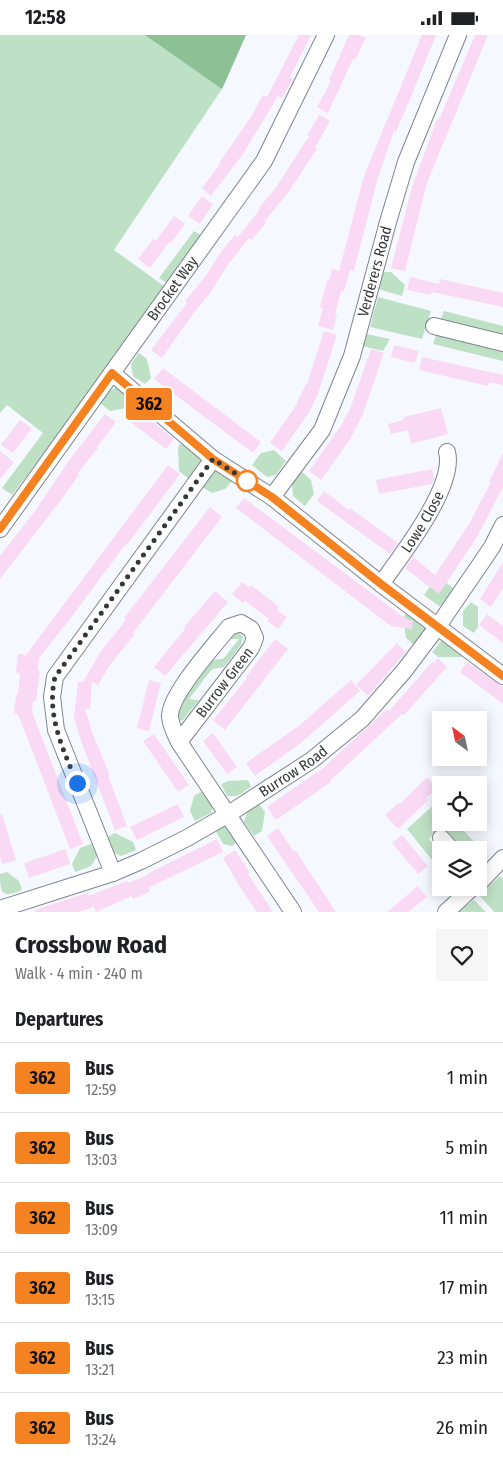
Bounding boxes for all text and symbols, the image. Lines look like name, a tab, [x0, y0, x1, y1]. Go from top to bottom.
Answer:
text: 12:58	[25, 6, 66, 29]
street label: Verderers Road	[354, 224, 396, 319]
street label: Brocket Way	[143, 253, 202, 324]
line badge: 362	[120, 388, 178, 420]
text: 362	[136, 393, 162, 415]
unlabelled marker	[236, 470, 258, 492]
street label: Lowe Close	[397, 488, 448, 556]
street label: Burrow Green	[192, 644, 257, 721]
north arrow	[432, 711, 488, 766]
map controls	[432, 711, 487, 896]
street label: Burrow Road	[256, 742, 331, 801]
your location	[65, 771, 90, 796]
button: locate	[432, 776, 487, 831]
button: layers	[432, 841, 487, 896]
button: heart	[436, 929, 488, 981]
text: Crossbow Road	[15, 931, 167, 959]
text: Walk · 4 min · 240 m	[15, 964, 143, 983]
text: Departures	[15, 1008, 103, 1031]
text: Bus	[85, 1057, 114, 1080]
text: 1 min	[447, 1066, 488, 1089]
text: 362	[29, 1067, 56, 1089]
text: 12:59	[85, 1080, 117, 1099]
text: Bus	[85, 1127, 114, 1150]
text: 5 min	[445, 1136, 488, 1159]
text: 362	[29, 1137, 56, 1159]
text: 13:03	[85, 1150, 117, 1169]
text: Bus	[85, 1197, 114, 1220]
text: 11 min	[440, 1206, 488, 1229]
text: 362	[29, 1207, 56, 1229]
text: 13:09	[85, 1220, 118, 1239]
text: Bus	[85, 1267, 114, 1290]
text: 17 min	[439, 1276, 488, 1299]
text: 362	[29, 1277, 56, 1299]
text: 13:15	[85, 1290, 115, 1309]
text: Bus	[85, 1337, 114, 1360]
text: 23 min	[437, 1346, 488, 1369]
text: 362	[29, 1347, 56, 1369]
text: 13:21	[85, 1360, 115, 1379]
text: Bus	[85, 1407, 114, 1430]
text: 26 min	[436, 1416, 488, 1439]
text: 362	[29, 1417, 56, 1439]
text: 13:24	[85, 1430, 116, 1449]

